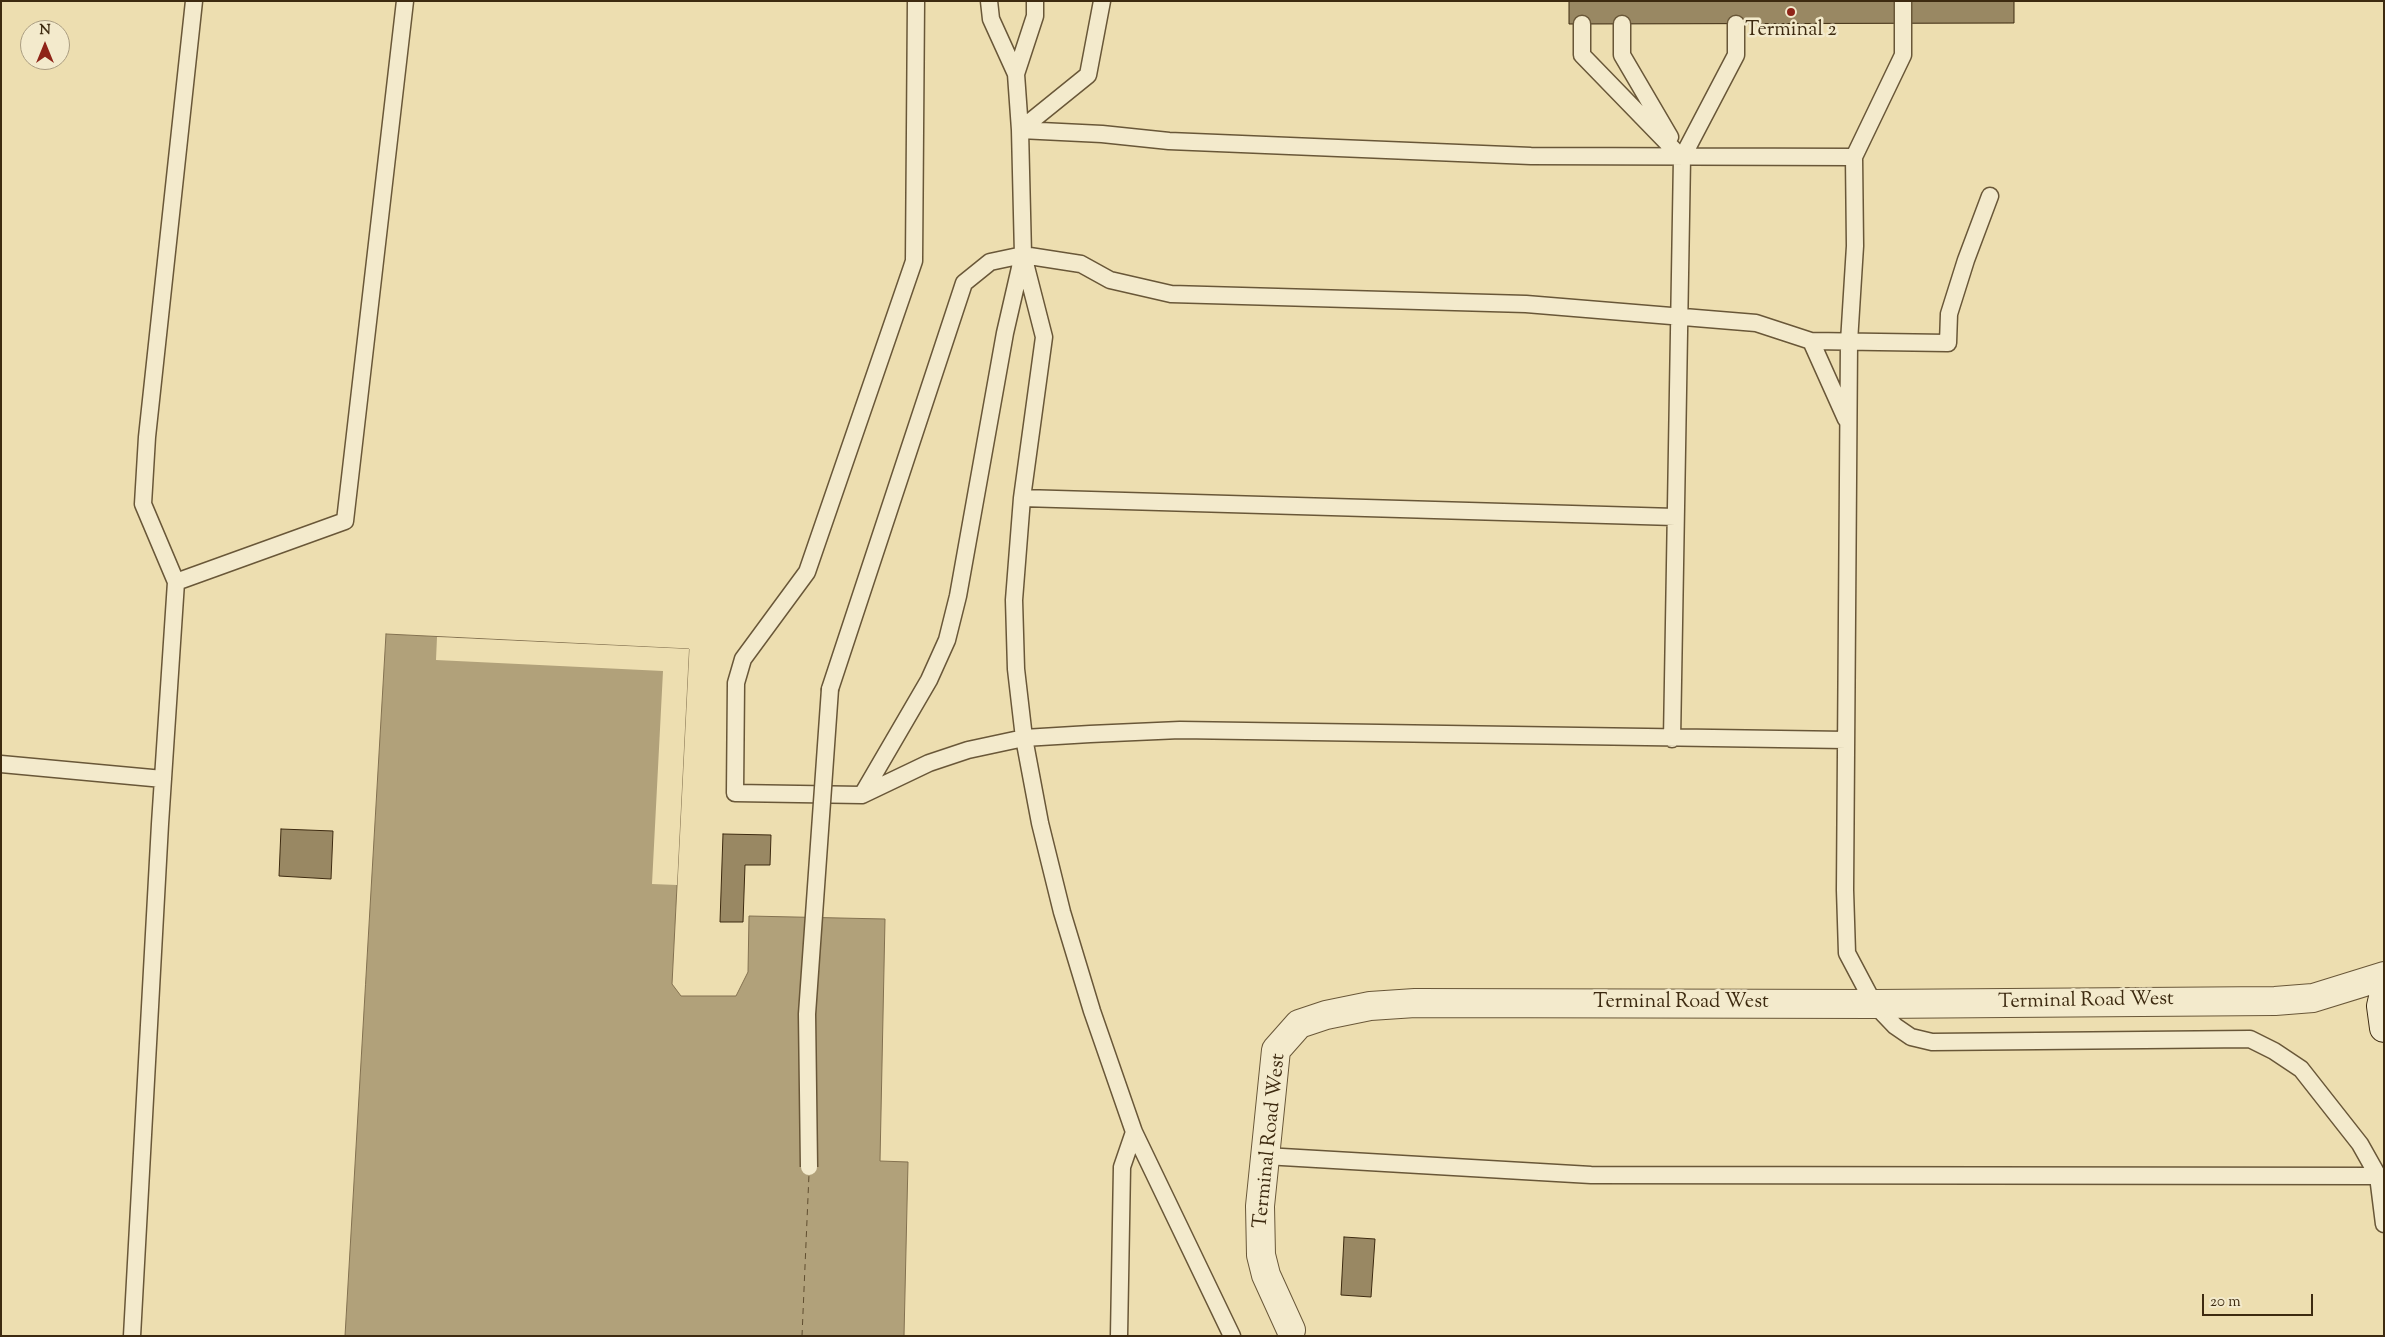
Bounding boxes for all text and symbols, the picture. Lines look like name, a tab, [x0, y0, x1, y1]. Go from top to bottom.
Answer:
marker: Terminal 2	[1785, 6, 1797, 18]
north arrow	[20, 20, 70, 70]
place label: Terminal 2	[1745, 20, 1837, 44]
text: N	[39, 21, 51, 41]
street label: Terminal Road West	[1998, 988, 2174, 1016]
street label: Terminal Road West	[1593, 992, 1769, 1016]
street label: Terminal Road West	[1250, 1052, 1292, 1230]
scale bar	[2205, 1284, 2316, 1316]
text: 20 m	[2210, 1292, 2241, 1313]

